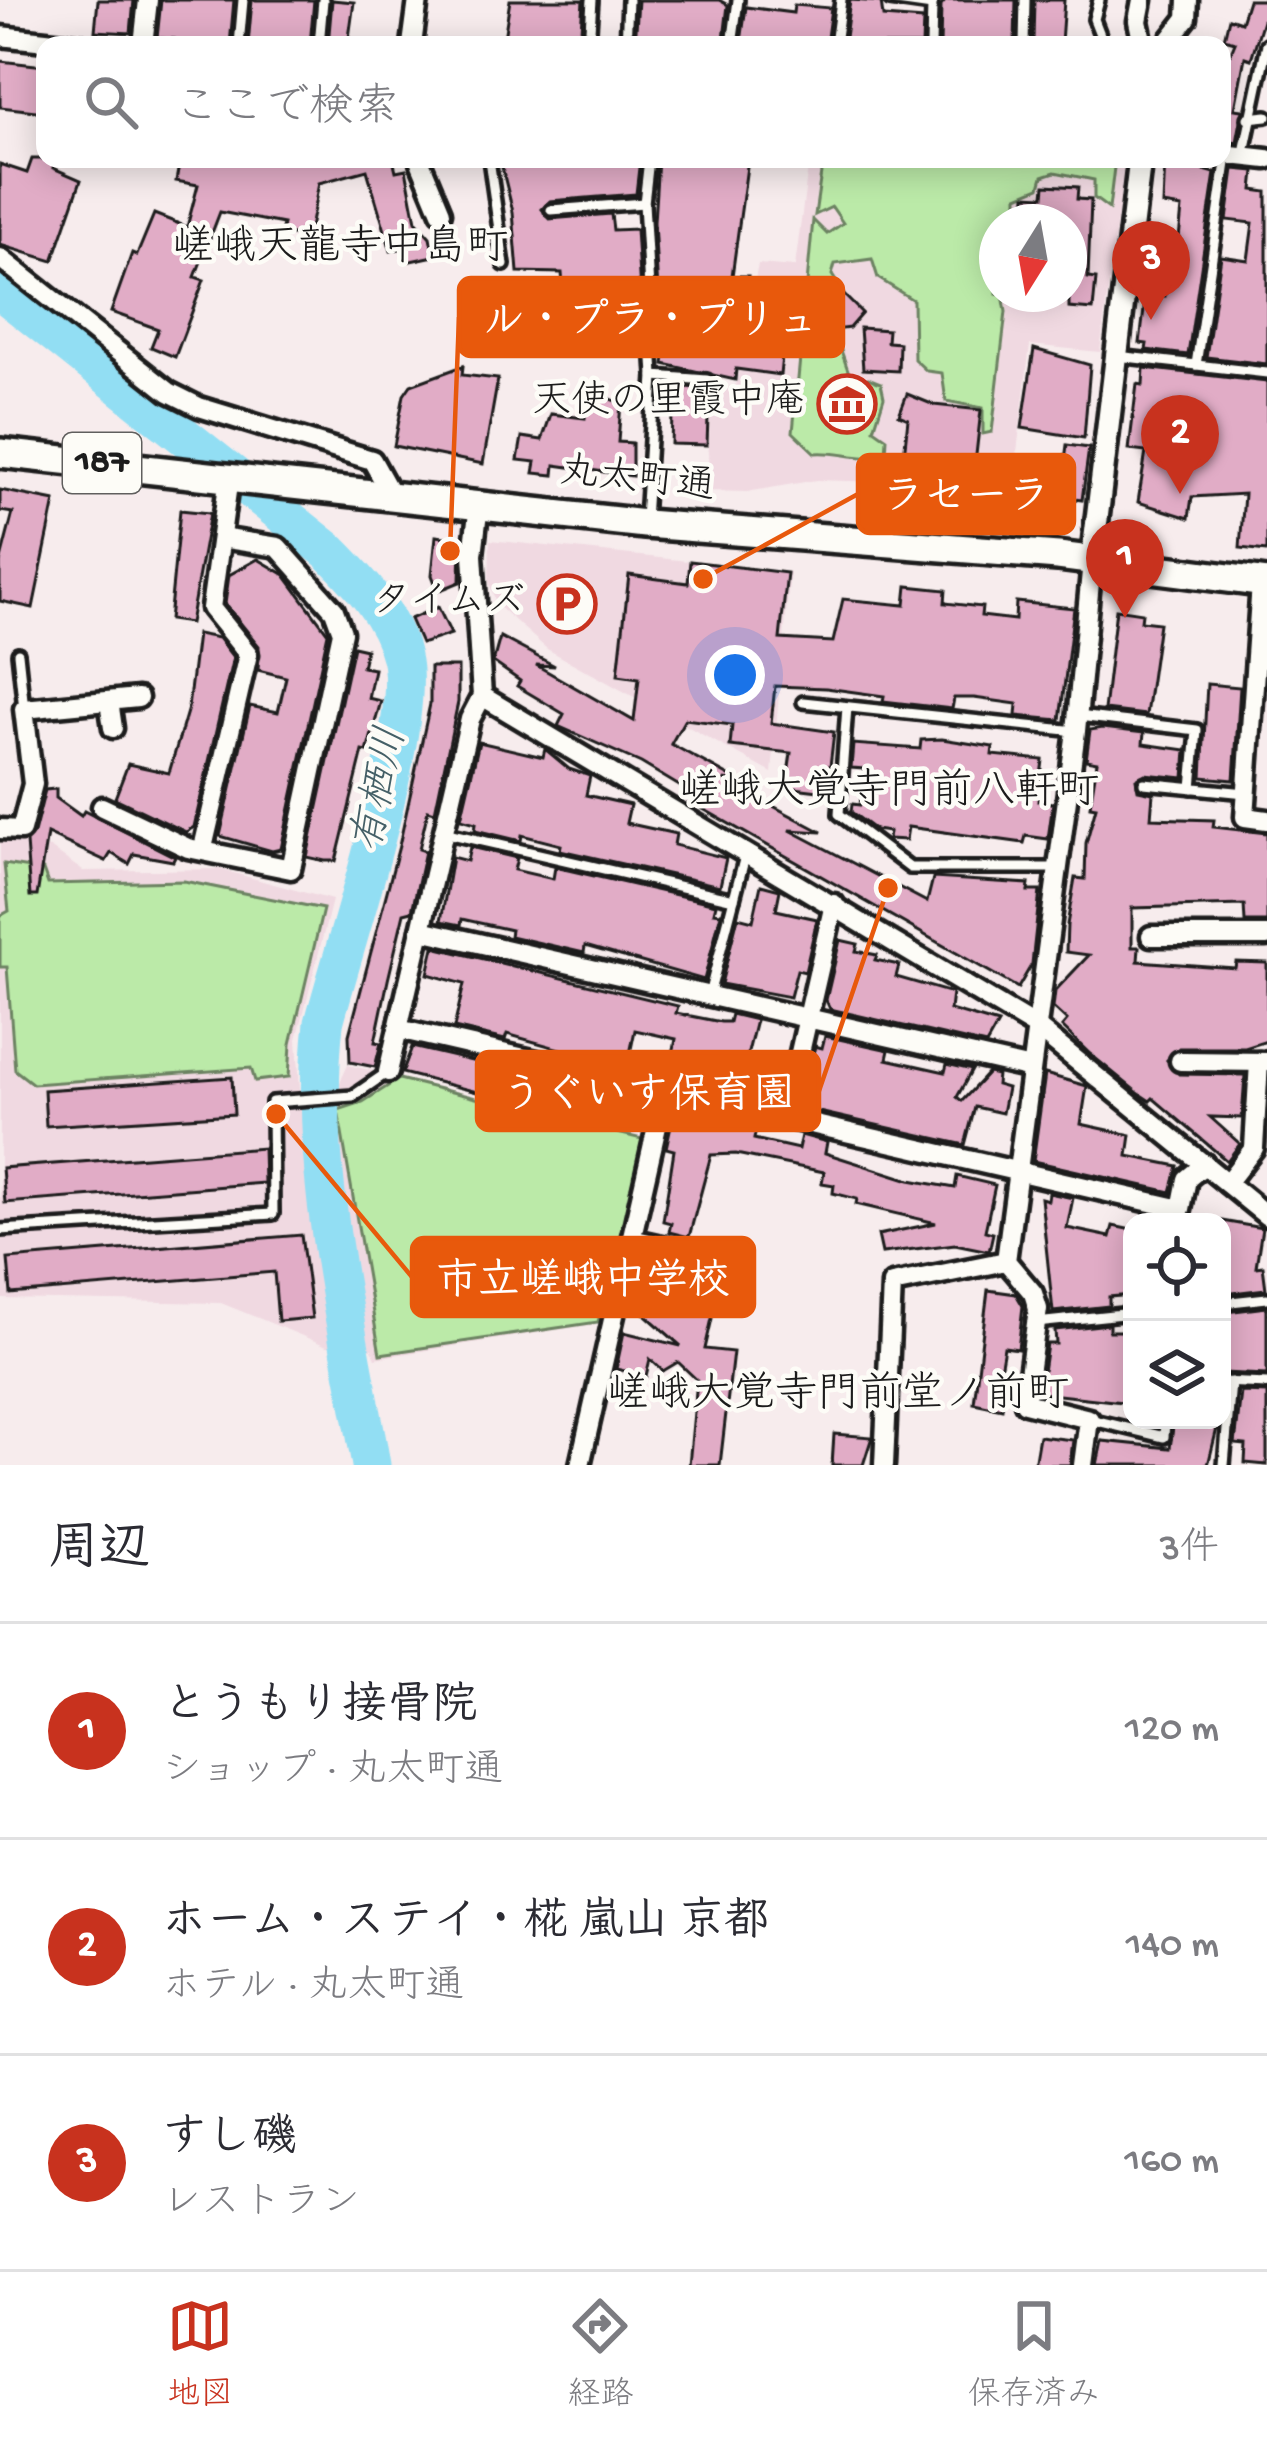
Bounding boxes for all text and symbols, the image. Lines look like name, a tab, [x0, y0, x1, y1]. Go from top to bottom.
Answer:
search box	[36, 36, 1231, 168]
icon: search	[78, 69, 144, 135]
text: ここで検索	[174, 84, 399, 137]
north arrow	[979, 204, 1087, 312]
pin: 3	[1112, 221, 1190, 320]
district label: 嵯峨天龍寺中島町	[172, 223, 508, 275]
callout: ル・プラ・プリュ	[459, 278, 843, 356]
text: ル・プラ・プリュ	[483, 298, 819, 349]
museum icon: 天使の里霞中庵	[816, 373, 878, 435]
place label: 天使の里霞中庵	[532, 378, 805, 427]
pin: 2	[1141, 395, 1219, 494]
road number: 187	[63, 433, 141, 493]
street label: 丸太町通	[557, 450, 717, 513]
callout: ラセーラ	[858, 455, 1074, 533]
text: ラセーラ	[882, 476, 1050, 525]
pin: 1	[1086, 519, 1164, 618]
parking icon: タイムズ	[536, 573, 598, 635]
place label: タイムズ	[372, 581, 525, 627]
your location	[705, 645, 765, 705]
water label: 有栖川	[343, 723, 420, 857]
district label: 嵯峨大覚寺門前八軒町	[679, 767, 1099, 819]
callout: うぐいす保育園	[477, 1052, 819, 1130]
text: うぐいす保育園	[501, 1071, 795, 1123]
map controls	[1123, 1213, 1231, 1429]
button: locate	[1123, 1213, 1231, 1321]
callout: 市立嵯峨中学校	[412, 1238, 754, 1316]
text: 市立嵯峨中学校	[436, 1257, 730, 1309]
button: layers	[1123, 1321, 1231, 1429]
district label: 嵯峨大覚寺門前堂ノ前町	[607, 1370, 1069, 1422]
text: 周辺	[48, 1523, 150, 1583]
text: 3件	[1160, 1528, 1219, 1574]
text: とうもり接骨院	[162, 1682, 477, 1735]
text: 1	[79, 1708, 95, 1754]
text: 120 m	[1125, 1708, 1219, 1754]
text: ショップ · 丸太町通	[162, 1750, 503, 1796]
text: ホーム・ステイ・椛 嵐山 京都	[162, 1898, 769, 1951]
text: 2	[77, 1924, 97, 1970]
text: 140 m	[1126, 1924, 1219, 1970]
text: ホテル · 丸太町通	[162, 1966, 464, 2012]
text: すし磯	[162, 2114, 297, 2167]
text: 3	[77, 2140, 97, 2186]
text: 160 m	[1124, 2140, 1219, 2186]
text: レストラン	[162, 2182, 360, 2228]
tab: 地図	[167, 2293, 233, 2416]
tab: 経路	[567, 2293, 633, 2416]
tab: 保存済み	[968, 2293, 1100, 2416]

